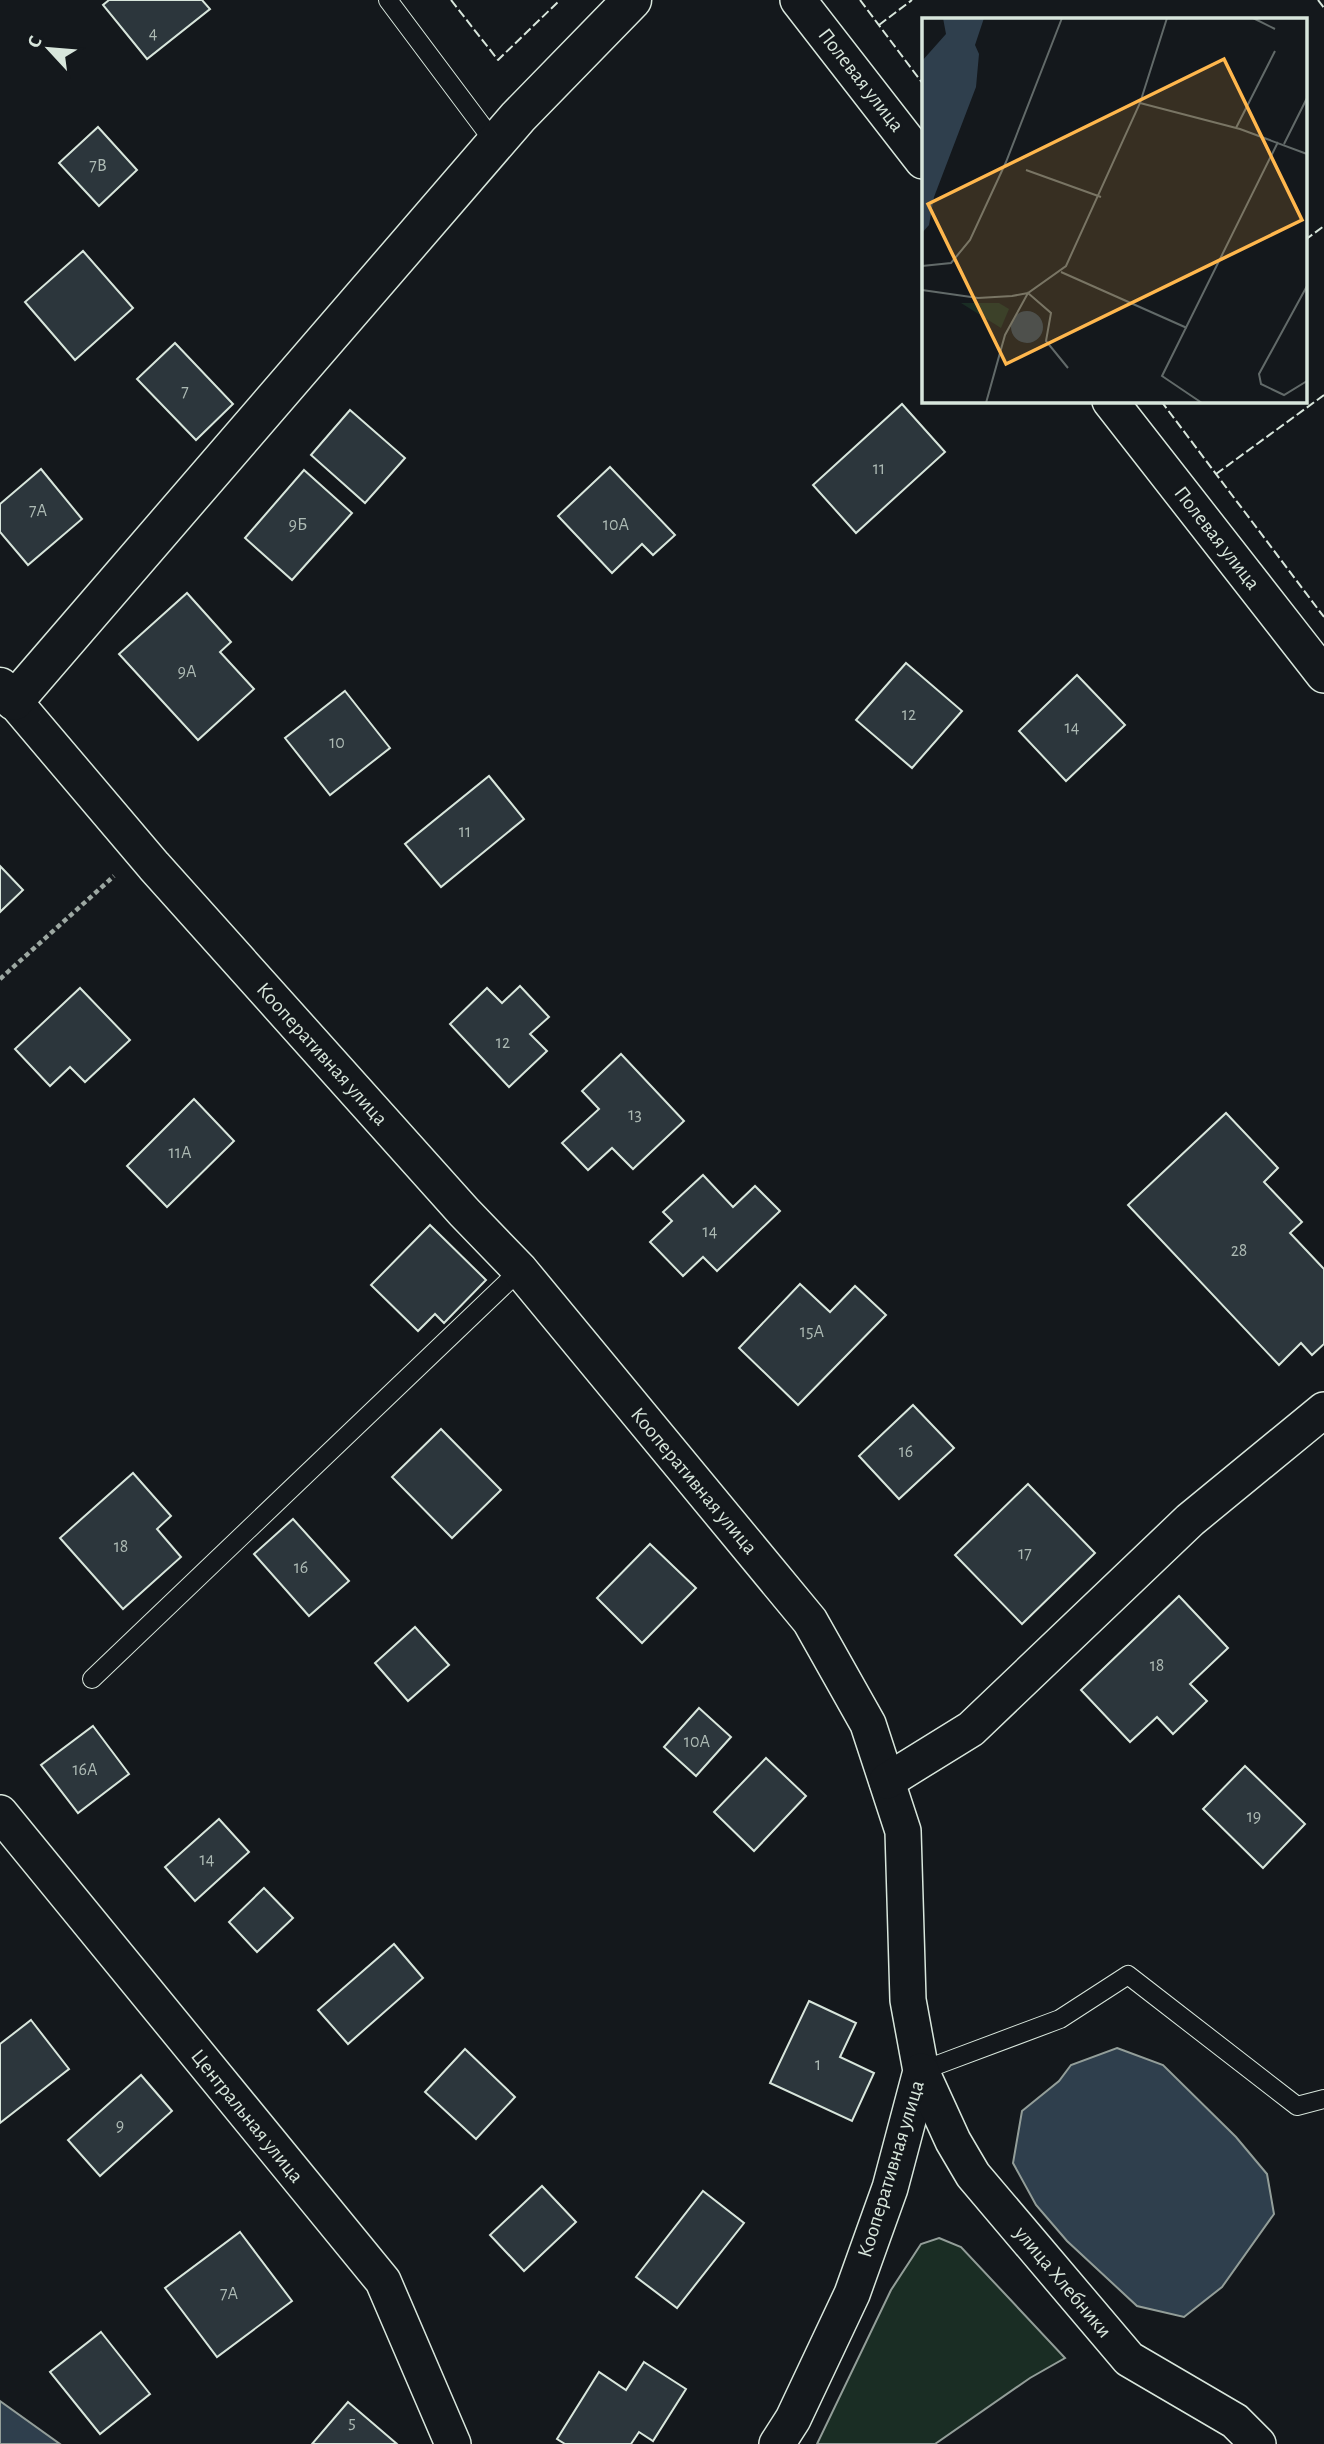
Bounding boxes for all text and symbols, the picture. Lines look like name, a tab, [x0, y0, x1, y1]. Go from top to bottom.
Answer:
north arrow	[14, 14, 84, 84]
inset map	[922, 18, 1306, 402]
street label: Полевая улица	[814, 24, 908, 136]
house number: 4	[149, 25, 158, 43]
text: С	[24, 33, 46, 51]
house number: 7В	[89, 157, 107, 175]
house number: 7	[181, 383, 189, 401]
house number: 11	[873, 460, 885, 478]
street label: Полевая улица	[1170, 482, 1264, 594]
house number: 7А	[29, 502, 47, 520]
house number: 9Б	[289, 516, 307, 534]
house number: 10А	[603, 516, 630, 534]
house number: 9А	[177, 663, 197, 681]
house number: 12	[902, 706, 916, 724]
house number: 14	[1065, 719, 1080, 737]
house number: 10	[329, 734, 345, 752]
house number: 11	[459, 823, 471, 841]
street label: Кооперативная улица	[253, 978, 392, 1130]
house number: 12	[496, 1034, 510, 1052]
house number: 13	[628, 1106, 642, 1124]
house number: 11А	[169, 1144, 192, 1162]
house number: 14	[703, 1223, 718, 1241]
house number: 28	[1231, 1242, 1247, 1260]
house number: 15А	[800, 1323, 825, 1341]
street label: Кооперативная улица	[627, 1404, 762, 1559]
house number: 16	[899, 1443, 913, 1461]
house number: 18	[114, 1538, 128, 1556]
house number: 17	[1018, 1545, 1032, 1563]
house number: 16	[294, 1559, 308, 1577]
house number: 18	[1150, 1657, 1164, 1675]
house number: 10А	[684, 1733, 711, 1751]
house number: 16А	[72, 1761, 98, 1779]
house number: 19	[1247, 1808, 1261, 1826]
house number: 14	[200, 1851, 215, 1869]
street label: Центральная улица	[187, 2045, 307, 2187]
house number: 1	[815, 2056, 821, 2074]
street label: Кооперативная улица	[854, 2077, 928, 2260]
house number: 9	[116, 2117, 124, 2135]
street label: улица Хлебники	[1010, 2221, 1116, 2342]
house number: 7А	[220, 2285, 238, 2303]
house number: 5	[348, 2414, 356, 2432]

